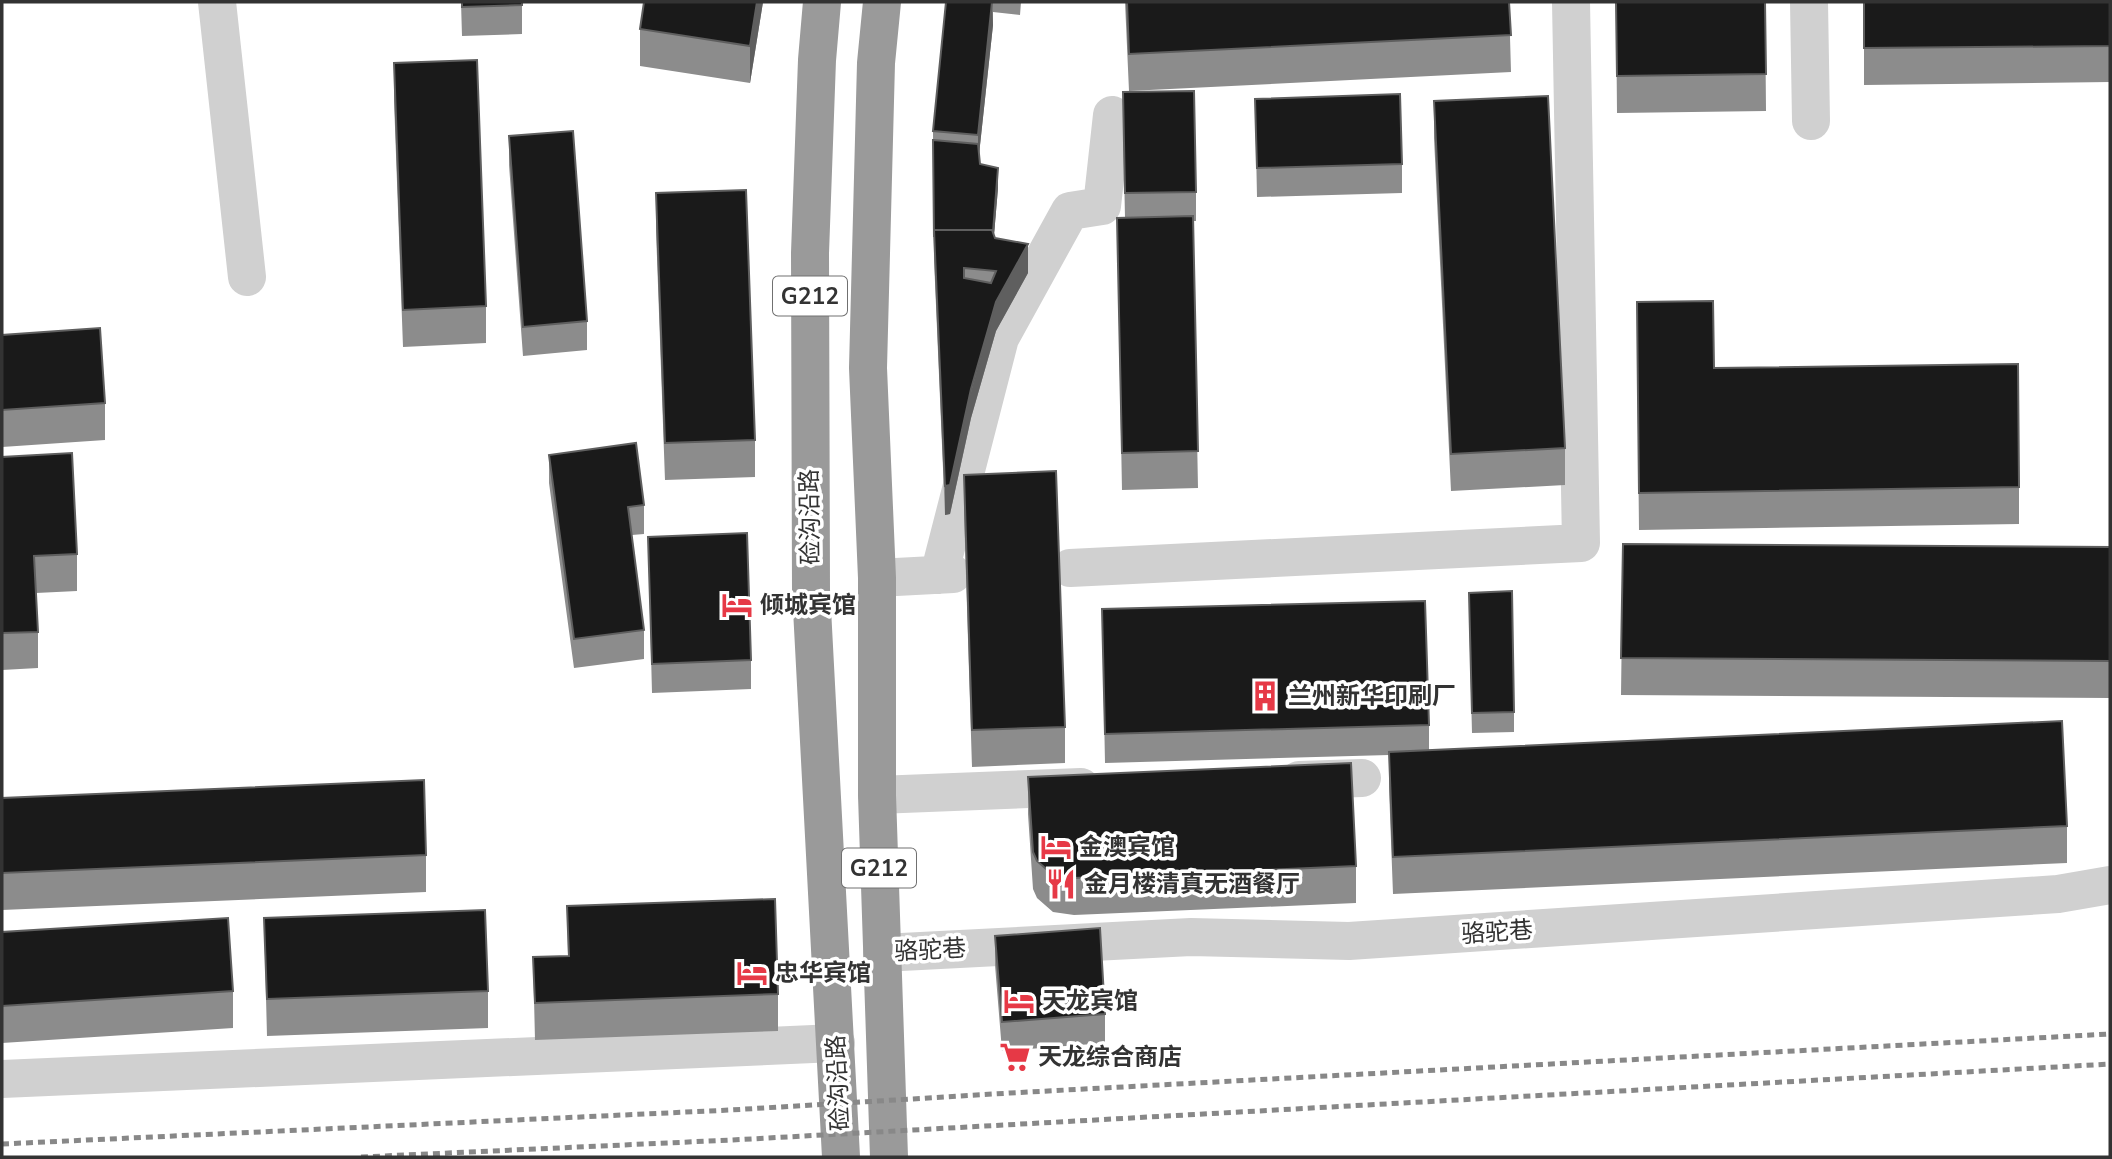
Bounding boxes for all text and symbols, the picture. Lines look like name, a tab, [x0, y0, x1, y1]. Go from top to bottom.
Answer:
road number: G212	[773, 276, 847, 316]
street label: 硷沟沿路	[793, 469, 827, 565]
hotel icon: 倾城宾馆	[720, 588, 754, 622]
place label: 倾城宾馆	[760, 589, 856, 621]
building icon: 兰州新华印刷厂	[1248, 679, 1282, 713]
place label: 兰州新华印刷厂	[1288, 680, 1456, 712]
hotel icon: 金澳宾馆	[1039, 830, 1073, 864]
place label: 金澳宾馆	[1079, 831, 1175, 863]
road number: G212	[842, 848, 916, 888]
restaurant icon: 金月楼清真无酒餐厅	[1044, 867, 1078, 901]
place label: 金月楼清真无酒餐厅	[1084, 868, 1300, 900]
street label: 骆驼巷	[1460, 914, 1534, 950]
street label: 骆驼巷	[893, 932, 967, 968]
hotel icon: 忠华宾馆	[735, 956, 769, 990]
place label: 忠华宾馆	[775, 957, 871, 989]
hotel icon: 天龙宾馆	[1002, 984, 1036, 1018]
place label: 天龙宾馆	[1042, 985, 1138, 1017]
street label: 硷沟沿路	[820, 1034, 856, 1132]
supermarket icon: 天龙综合商店	[998, 1040, 1032, 1074]
place label: 天龙综合商店	[1038, 1041, 1182, 1073]

